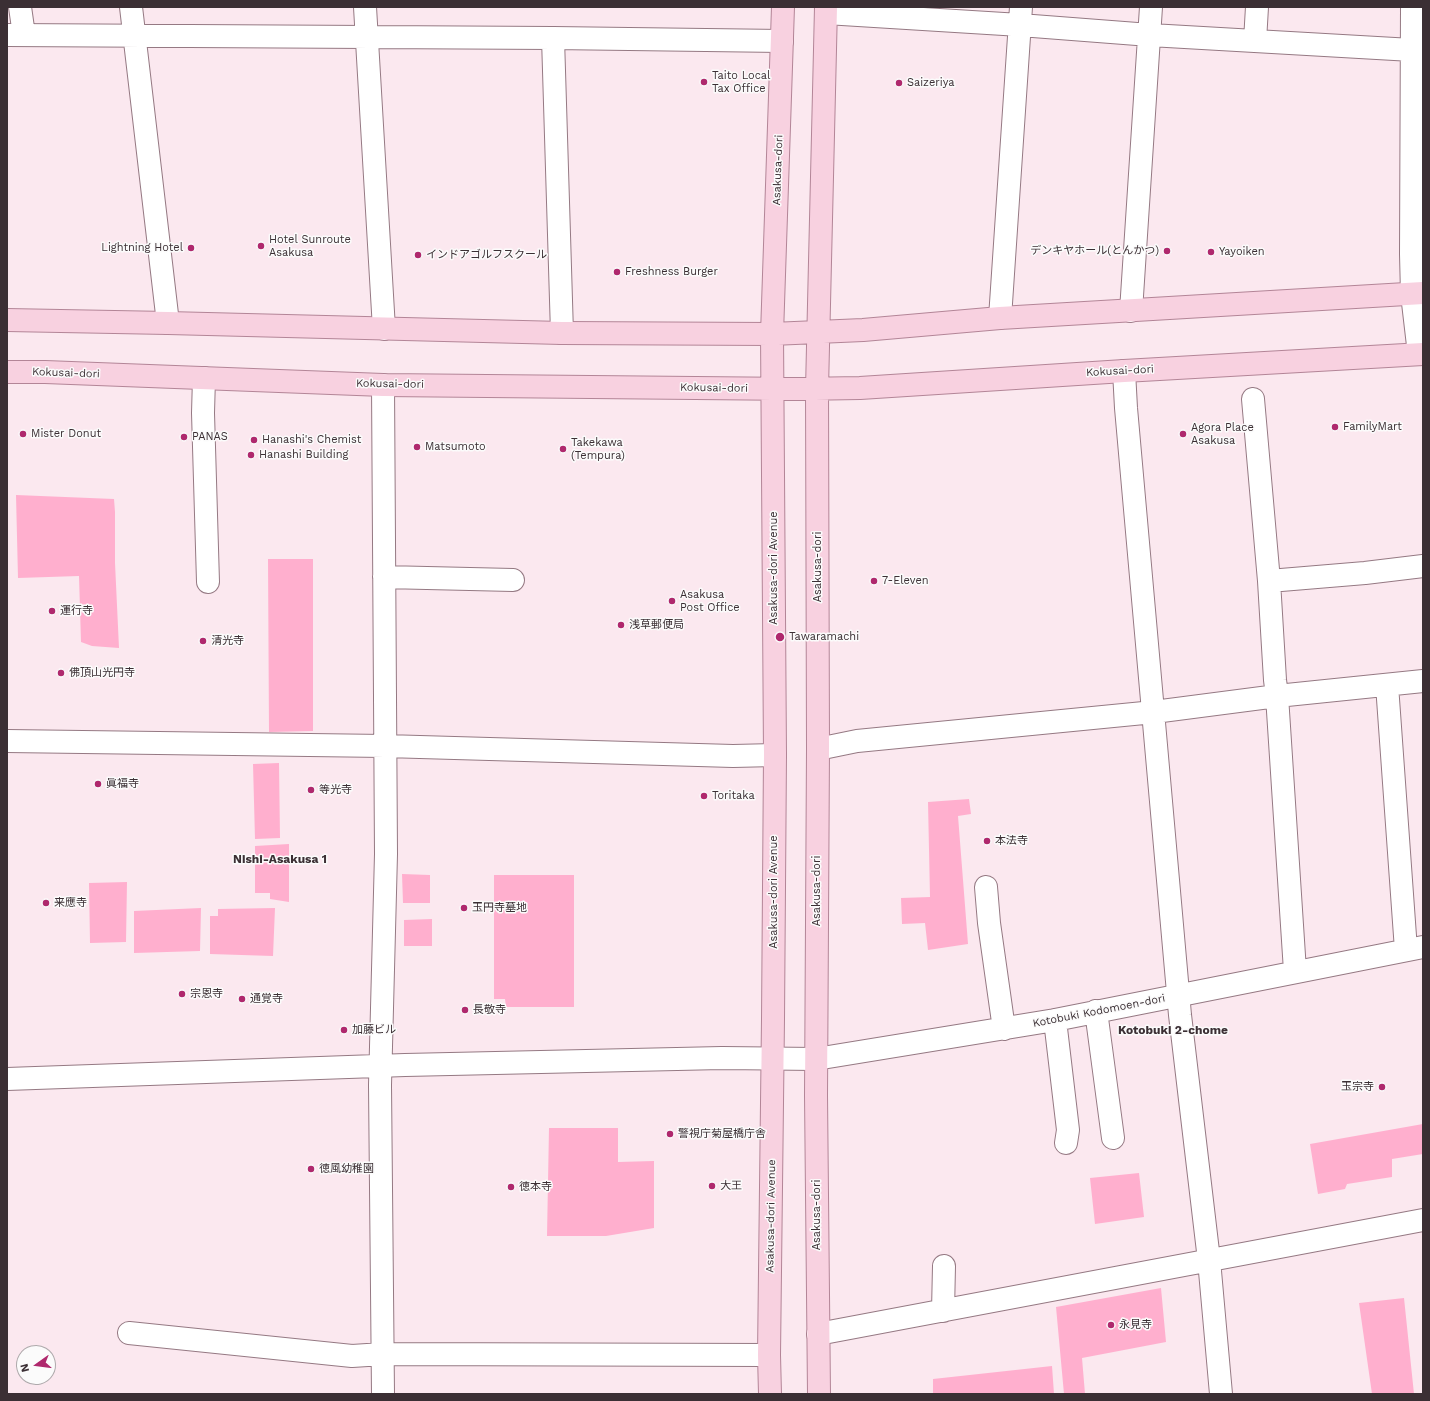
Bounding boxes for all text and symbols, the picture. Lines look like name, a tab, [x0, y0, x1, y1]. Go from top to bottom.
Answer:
place label: Taito Local Tax Office	[712, 69, 770, 95]
place label: Saizeriya	[907, 76, 954, 90]
marker: Taito Local Tax Office	[699, 77, 709, 87]
marker: Saizeriya	[894, 78, 904, 88]
street label: Asakusa-dori	[770, 134, 786, 206]
place label: Hotel Sunroute Asakusa	[269, 233, 351, 259]
place label: Lightning Hotel	[101, 241, 183, 255]
marker: Hotel Sunroute Asakusa	[256, 241, 266, 251]
marker: Lightning Hotel	[186, 243, 196, 253]
place label: デンキヤホール(とんかつ)	[1030, 244, 1159, 258]
place label: Yayoiken	[1219, 245, 1265, 259]
marker: デンキヤホール(とんかつ)	[1162, 246, 1172, 256]
marker: Yayoiken	[1206, 247, 1216, 257]
place label: インドアゴルフスクール	[426, 248, 547, 262]
marker: インドアゴルフスクール	[413, 250, 423, 260]
place label: Freshness Burger	[625, 265, 718, 279]
marker: Freshness Burger	[612, 267, 622, 277]
street label: Kokusai-dori	[1086, 363, 1154, 379]
street label: Kokusai-dori	[32, 365, 100, 381]
street label: Kokusai-dori	[356, 377, 424, 391]
street label: Kokusai-dori	[680, 381, 748, 395]
place label: FamilyMart	[1343, 420, 1402, 434]
place label: Agora Place Asakusa	[1191, 421, 1254, 447]
marker: FamilyMart	[1330, 422, 1340, 432]
place label: Mister Donut	[31, 427, 101, 441]
marker: Mister Donut	[18, 429, 28, 439]
marker: Agora Place Asakusa	[1178, 429, 1188, 439]
place label: PANAS	[192, 430, 228, 444]
marker: PANAS	[179, 432, 189, 442]
place label: Hanashi's Chemist	[262, 433, 361, 447]
marker: Hanashi's Chemist	[249, 435, 259, 445]
place label: Takekawa (Tempura)	[571, 436, 625, 462]
place label: Matsumoto	[425, 440, 486, 454]
marker: Matsumoto	[412, 442, 422, 452]
marker: Takekawa (Tempura)	[558, 444, 568, 454]
place label: Hanashi Building	[259, 448, 348, 462]
marker: Hanashi Building	[246, 450, 256, 460]
street label: Asakusa-dori Avenue	[767, 511, 781, 625]
street label: Asakusa-dori	[811, 532, 825, 602]
place label: 7-Eleven	[882, 574, 929, 588]
marker: 7-Eleven	[869, 576, 879, 586]
place label: Asakusa Post Office	[680, 588, 740, 614]
marker: Asakusa Post Office	[667, 596, 677, 606]
place label: 運行寺	[60, 604, 93, 618]
marker: 運行寺	[47, 606, 57, 616]
place label: 浅草郵便局	[629, 618, 684, 632]
marker: 浅草郵便局	[616, 620, 626, 630]
place label: Tawaramachi	[789, 630, 859, 644]
marker: Tawaramachi	[774, 631, 786, 643]
place label: 清光寺	[211, 634, 244, 648]
marker: 清光寺	[198, 636, 208, 646]
place label: 佛頂山光円寺	[69, 666, 135, 680]
marker: 佛頂山光円寺	[56, 668, 66, 678]
place label: 眞福寺	[106, 777, 139, 791]
marker: 眞福寺	[93, 779, 103, 789]
place label: 等光寺	[319, 783, 352, 797]
marker: 等光寺	[306, 785, 316, 795]
place label: Toritaka	[712, 789, 755, 803]
marker: Toritaka	[699, 791, 709, 801]
place label: 本法寺	[995, 834, 1028, 848]
street label: Asakusa-dori Avenue	[767, 835, 781, 949]
marker: 本法寺	[982, 836, 992, 846]
district label: Nishi-Asakusa 1	[233, 852, 327, 866]
street label: Asakusa-dori	[810, 856, 824, 926]
place label: 来應寺	[54, 896, 87, 910]
marker: 来應寺	[41, 898, 51, 908]
place label: 玉円寺墓地	[472, 901, 527, 915]
marker: 玉円寺墓地	[459, 903, 469, 913]
place label: 宗恩寺	[190, 987, 223, 1001]
marker: 宗恩寺	[177, 989, 187, 999]
place label: 通覚寺	[250, 992, 283, 1006]
street label: Kotobuki Kodomoen-dori	[1032, 992, 1166, 1030]
marker: 通覚寺	[237, 994, 247, 1004]
place label: 長敬寺	[473, 1003, 506, 1017]
marker: 長敬寺	[460, 1005, 470, 1015]
place label: 加藤ビル	[352, 1023, 396, 1037]
district label: Kotobuki 2-chome	[1118, 1023, 1228, 1037]
marker: 加藤ビル	[339, 1025, 349, 1035]
place label: 玉宗寺	[1341, 1080, 1374, 1094]
marker: 玉宗寺	[1377, 1082, 1387, 1092]
place label: 警視庁菊屋橋庁舎	[678, 1127, 766, 1141]
marker: 警視庁菊屋橋庁舎	[665, 1129, 675, 1139]
street label: Asakusa-dori Avenue	[763, 1159, 779, 1273]
place label: 徳風幼稚園	[319, 1162, 374, 1176]
marker: 徳風幼稚園	[306, 1164, 316, 1174]
place label: 大王	[720, 1179, 742, 1193]
place label: 徳本寺	[519, 1180, 552, 1194]
street label: Asakusa-dori	[810, 1180, 824, 1250]
marker: 大王	[707, 1181, 717, 1191]
marker: 徳本寺	[506, 1182, 516, 1192]
place label: 永見寺	[1119, 1318, 1152, 1332]
marker: 永見寺	[1106, 1320, 1116, 1330]
north arrow	[16, 1345, 56, 1385]
text: N	[18, 1362, 32, 1373]

